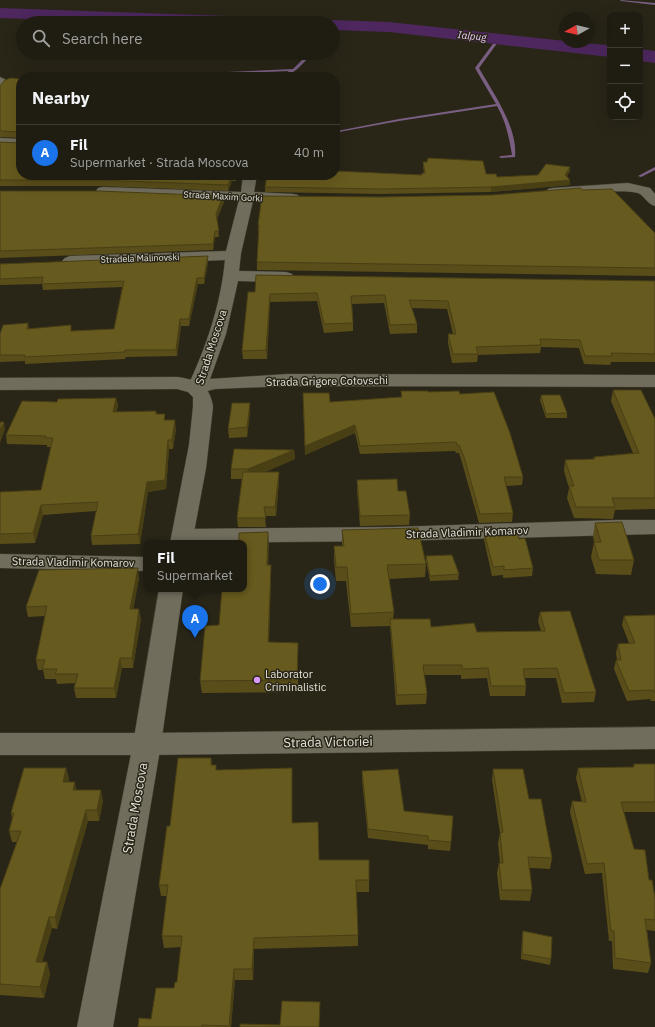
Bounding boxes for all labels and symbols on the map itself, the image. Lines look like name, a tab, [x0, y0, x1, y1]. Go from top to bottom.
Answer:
north arrow	[559, 12, 595, 48]
water label: Ialpug	[457, 28, 488, 44]
street label: Strada Maxim Gorki	[183, 188, 263, 204]
street label: Stradela Malinovski	[100, 251, 180, 265]
street label: Strada Moscova	[192, 308, 230, 386]
street label: Strada Grigore Cotovschi	[266, 373, 388, 389]
street label: Strada Vladimir Komarov	[406, 523, 529, 541]
street label: Strada Vladimir Komarov	[12, 554, 135, 570]
your location	[310, 574, 330, 594]
pin: A	[182, 605, 208, 638]
place label: Laborator Criminalistic	[265, 667, 327, 694]
marker: Laborator Criminalistic	[252, 675, 262, 685]
street label: Strada Victoriei	[283, 733, 373, 751]
street label: Strada Moscova	[119, 761, 151, 855]

